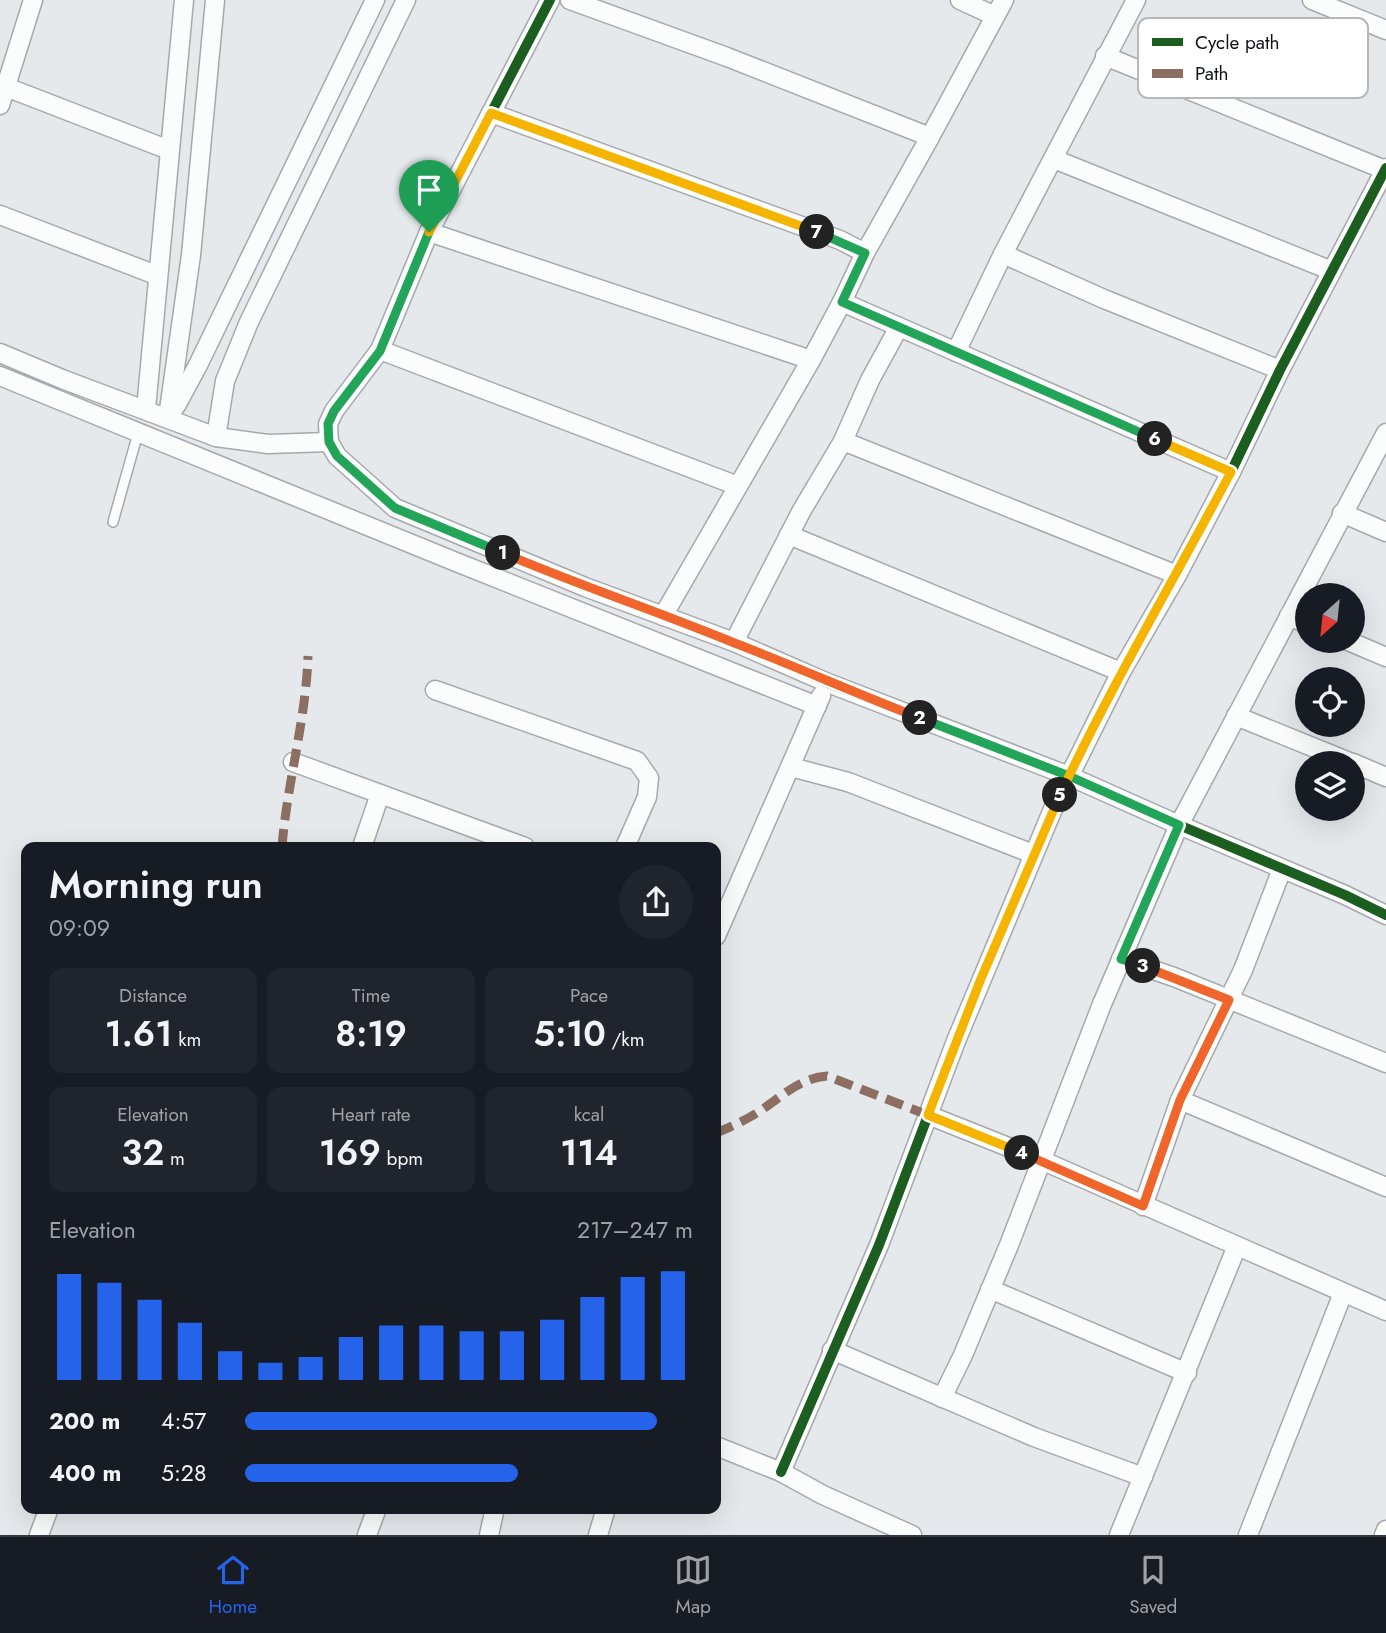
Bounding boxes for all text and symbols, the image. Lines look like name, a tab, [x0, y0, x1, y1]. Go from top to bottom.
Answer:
legend	[1138, 18, 1368, 98]
text: Cycle path	[1195, 29, 1280, 56]
text: Path	[1195, 60, 1229, 87]
pin	[399, 160, 459, 232]
icon: arrive	[410, 171, 448, 209]
pin: 7	[800, 215, 834, 250]
text: 7	[811, 218, 822, 245]
pin: 6	[1138, 422, 1172, 457]
text: 6	[1148, 425, 1161, 452]
pin: 1	[486, 536, 520, 570]
text: 1	[498, 539, 507, 566]
north arrow	[1295, 583, 1365, 653]
map controls	[1295, 583, 1365, 821]
button: locate	[1295, 667, 1365, 737]
pin: 2	[902, 700, 937, 736]
text: 2	[913, 704, 926, 731]
button: layers	[1295, 751, 1365, 821]
pin: 5	[1042, 778, 1078, 812]
text: 5	[1053, 781, 1066, 808]
text: Morning run	[49, 857, 263, 912]
button: share	[619, 865, 693, 939]
text: 09:09	[49, 911, 110, 945]
pin: 3	[1126, 948, 1160, 984]
text: 3	[1137, 952, 1148, 979]
text: Distance	[119, 982, 187, 1009]
text: Time	[352, 982, 390, 1009]
text: Pace	[570, 982, 608, 1009]
text: 1.61	[105, 1009, 172, 1059]
text: 8:19	[335, 1009, 407, 1059]
text: 5:10	[533, 1009, 606, 1059]
text: km	[172, 1026, 201, 1053]
text: /km	[606, 1026, 645, 1053]
text: Elevation	[117, 1101, 189, 1128]
text: Heart rate	[331, 1101, 411, 1128]
text: kcal	[574, 1101, 604, 1128]
text: 32	[121, 1128, 164, 1178]
text: 169	[319, 1128, 381, 1178]
text: 114	[560, 1128, 618, 1178]
pin: 4	[1004, 1136, 1040, 1170]
text: 4	[1015, 1139, 1028, 1166]
text: m	[164, 1145, 185, 1172]
text: bpm	[381, 1145, 423, 1172]
text: Elevation	[49, 1213, 136, 1247]
text: 217–247 m	[577, 1213, 693, 1247]
text: 200 m	[49, 1404, 120, 1438]
text: 4:57	[161, 1404, 206, 1438]
text: 400 m	[49, 1456, 121, 1490]
text: 5:28	[161, 1456, 207, 1490]
tab: Home	[209, 1551, 257, 1620]
tab: Map	[674, 1551, 712, 1620]
tab: Saved	[1129, 1551, 1177, 1620]

